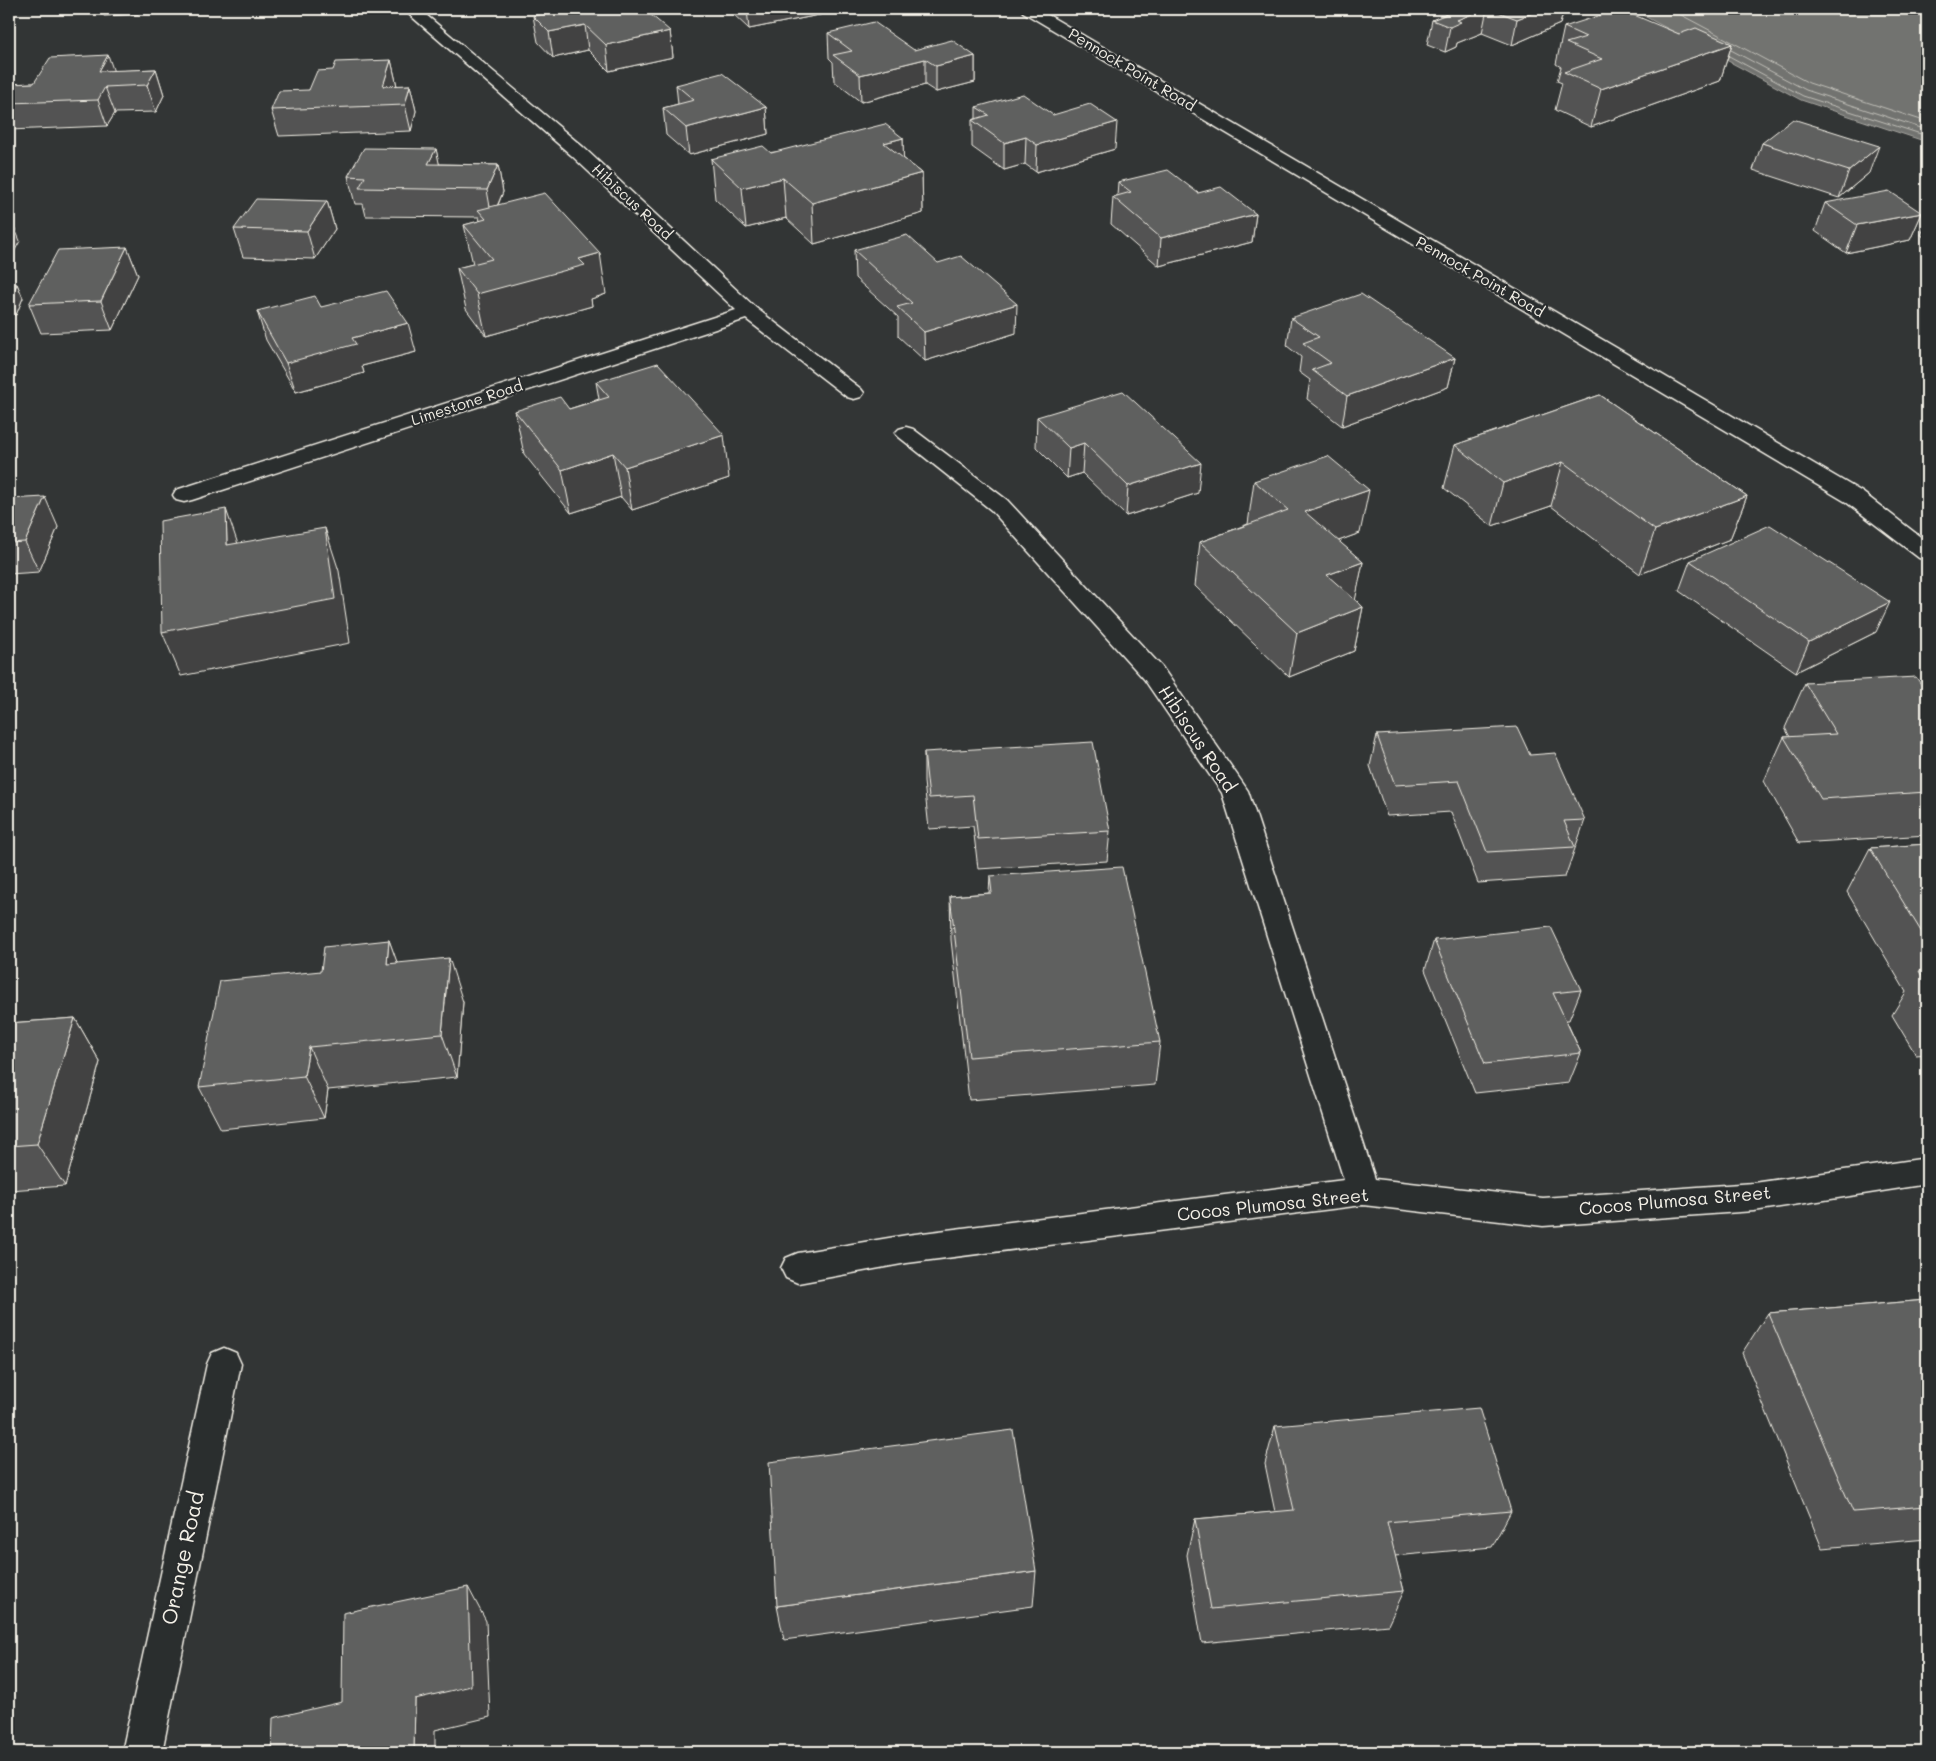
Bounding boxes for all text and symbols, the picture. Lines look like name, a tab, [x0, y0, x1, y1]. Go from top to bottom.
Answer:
street label: Pennock Point Road	[1065, 23, 1200, 115]
street label: Hibiscus Road	[588, 159, 677, 244]
street label: Pennock Point Road	[1413, 231, 1548, 321]
street label: Limestone Road	[408, 375, 525, 430]
street label: Hibiscus Road	[1153, 680, 1242, 796]
street label: Cocos Plumosa Street	[1578, 1180, 1772, 1220]
street label: Cocos Plumosa Street	[1176, 1182, 1370, 1226]
street label: Orange Road	[154, 1488, 209, 1627]

